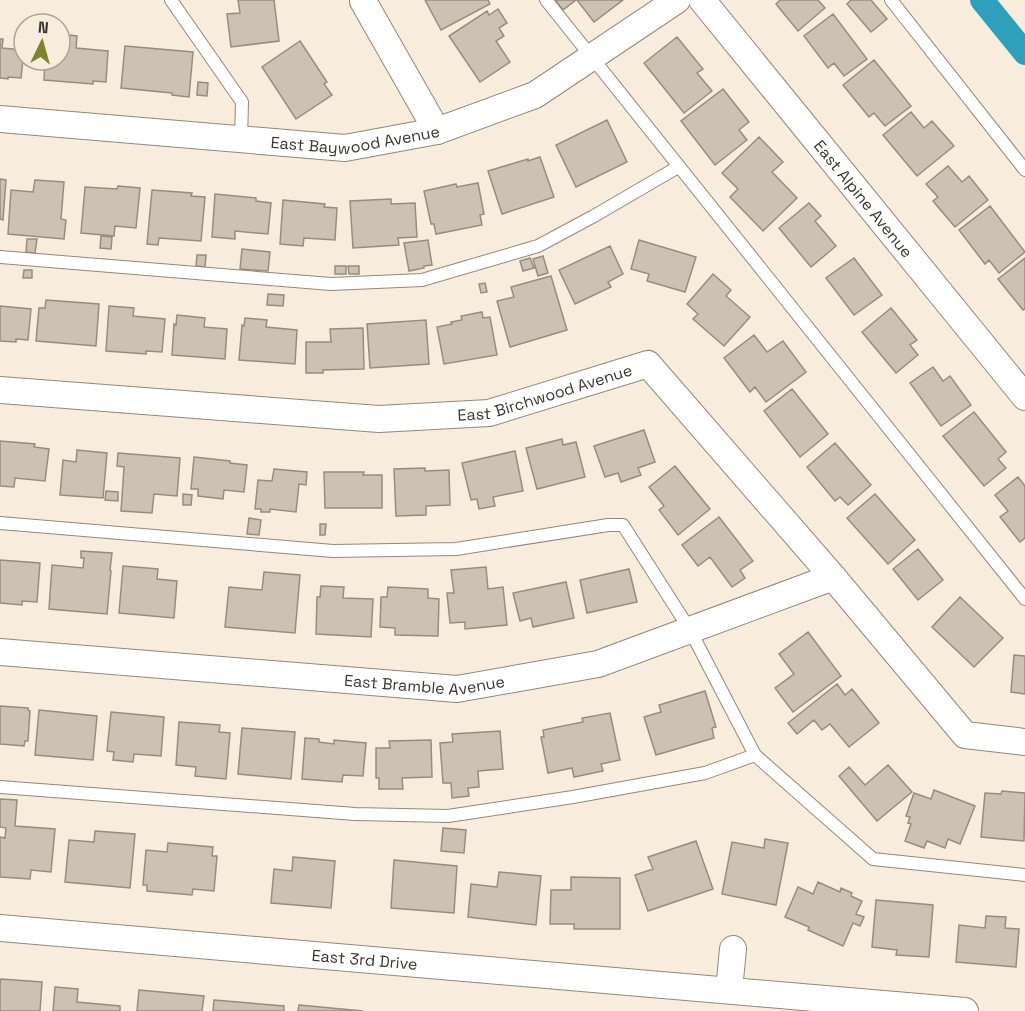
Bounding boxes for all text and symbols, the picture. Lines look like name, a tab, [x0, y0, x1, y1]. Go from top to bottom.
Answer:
north arrow	[12, 12, 72, 72]
text: N	[37, 17, 50, 38]
street label: East Baywood Avenue	[270, 121, 441, 159]
street label: East Alpine Avenue	[809, 136, 917, 262]
street label: East Birchwood Avenue	[457, 360, 635, 426]
street label: East Bramble Avenue	[343, 670, 506, 700]
street label: East 3rd Drive	[311, 945, 418, 975]

